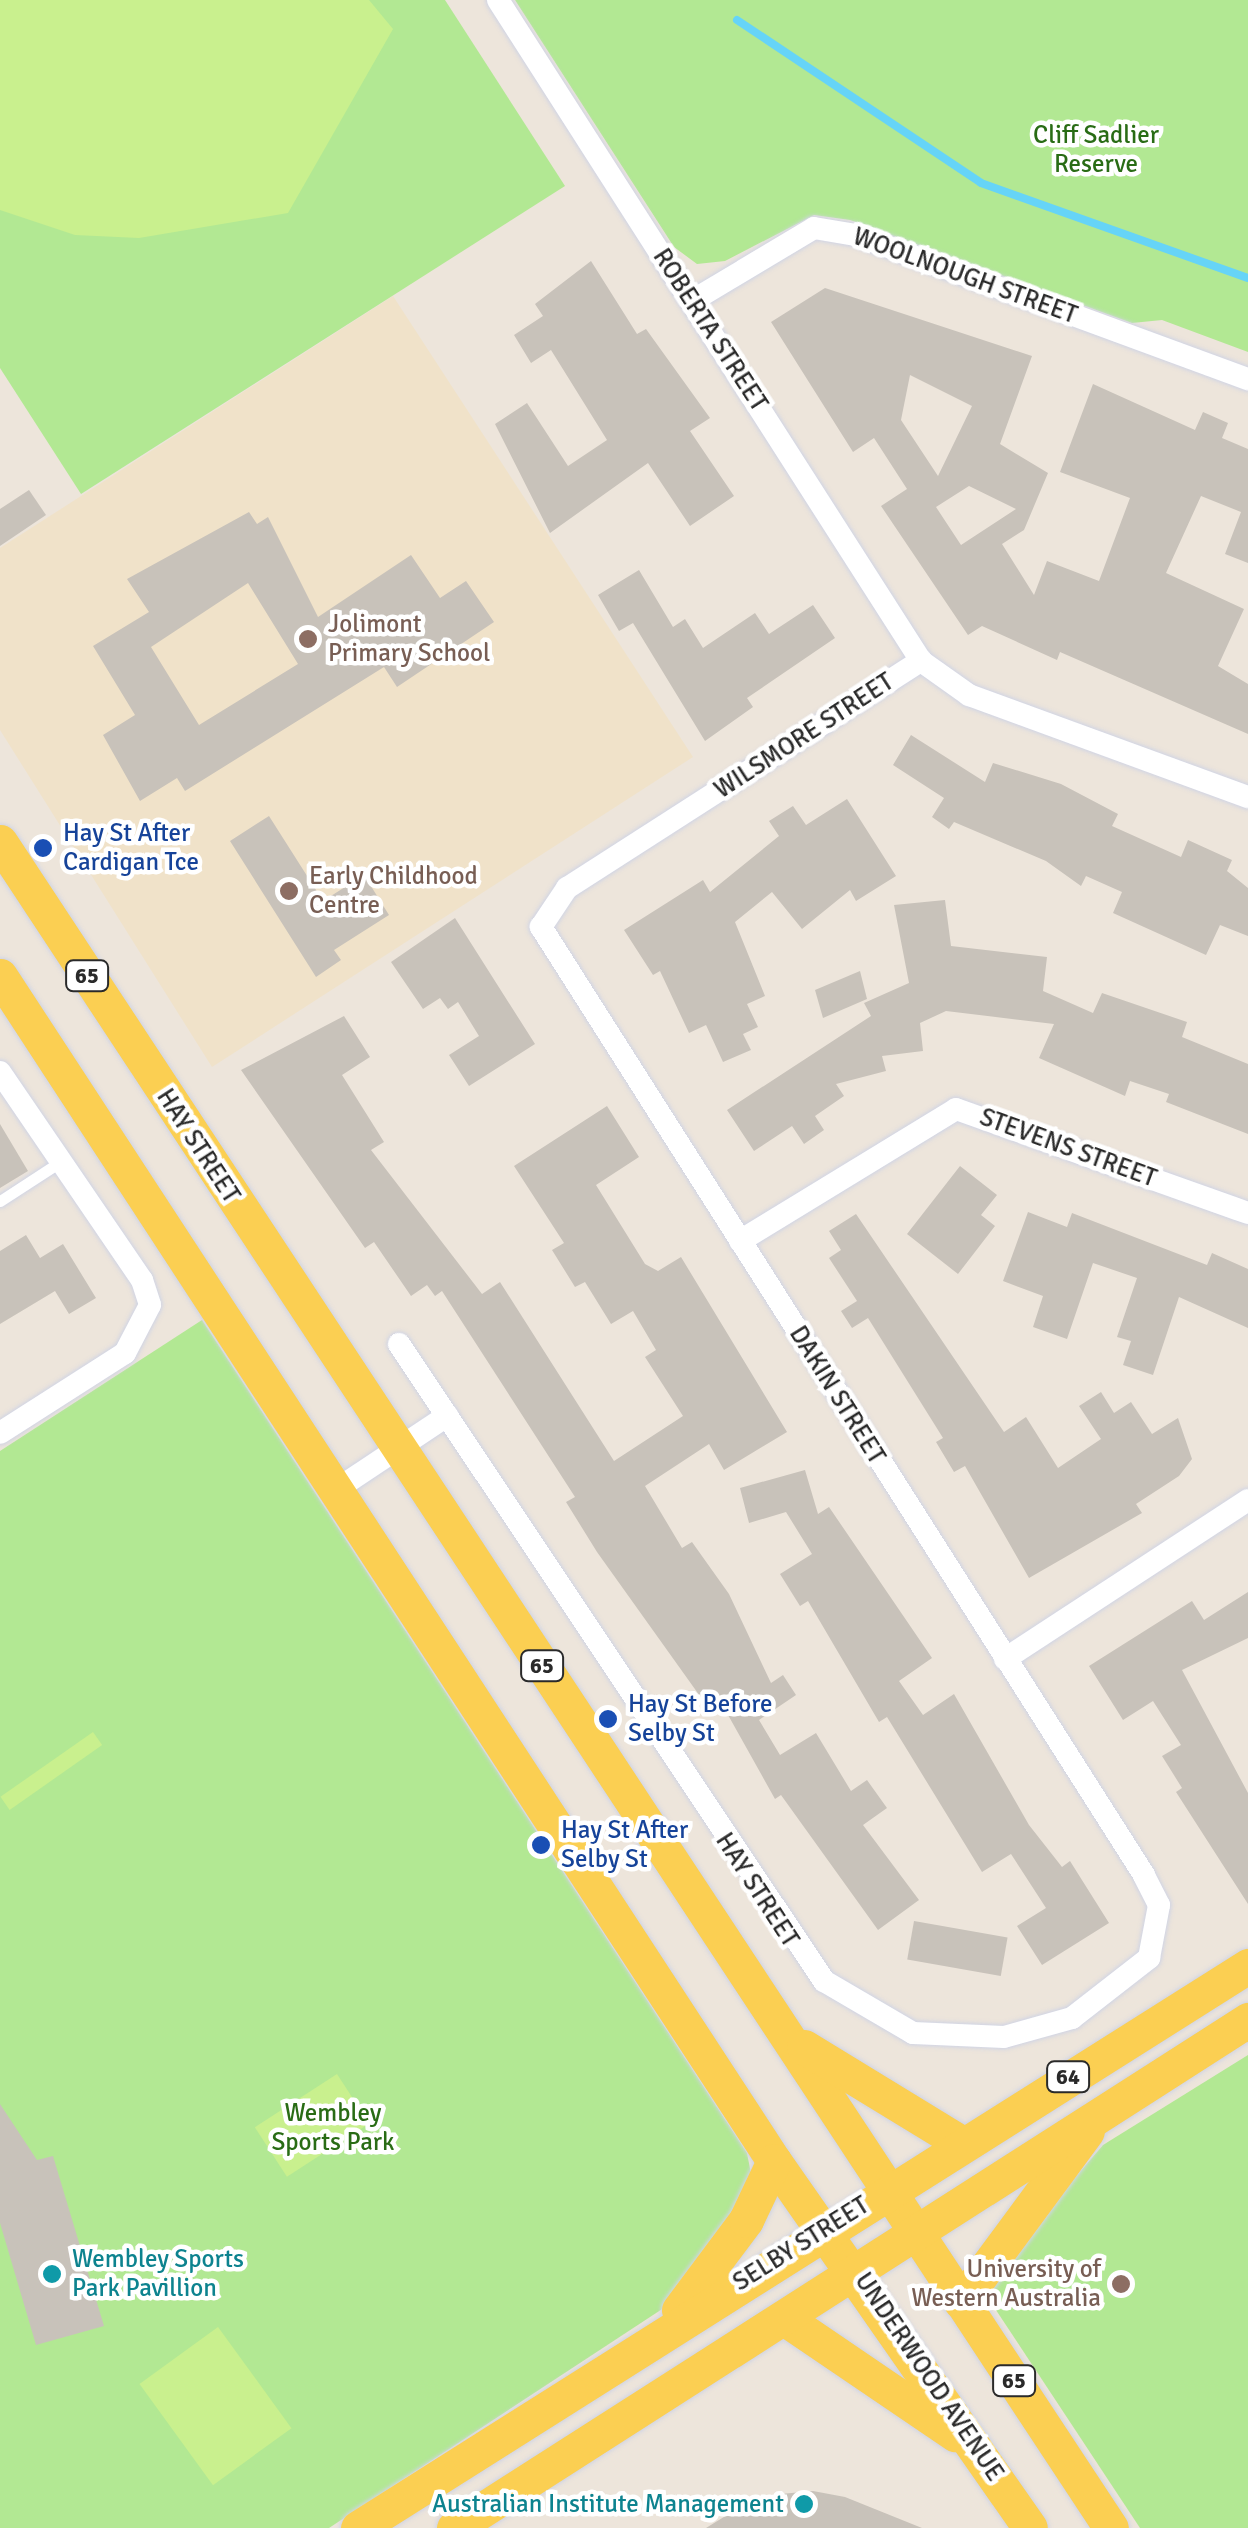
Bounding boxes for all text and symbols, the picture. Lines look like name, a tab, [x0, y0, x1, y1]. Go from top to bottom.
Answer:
park label: Cliff Sadlier Reserve	[1033, 121, 1159, 180]
street label: WOOLNOUGH STREET	[849, 221, 1081, 331]
street label: ROBERTA STREET	[646, 243, 774, 417]
place label: Jolimont Primary School	[328, 610, 490, 669]
marker: Jolimont Primary School	[297, 628, 319, 650]
street label: WILSMORE STREET	[709, 667, 899, 805]
place label: Hay St After Cardigan Tce	[63, 819, 199, 878]
marker: Hay St After Cardigan Tce	[32, 837, 54, 859]
place label: Early Childhood Centre	[309, 862, 478, 921]
marker: Early Childhood Centre	[278, 880, 300, 902]
road number: 65	[64, 959, 110, 993]
street label: HAY STREET	[150, 1083, 246, 1209]
street label: STEVENS STREET	[976, 1102, 1160, 1194]
street label: DAKIN STREET	[783, 1320, 891, 1470]
road number: 65	[520, 1649, 564, 1683]
place label: Hay St Before Selby St	[628, 1690, 773, 1749]
marker: Hay St Before Selby St	[597, 1708, 619, 1730]
place label: Hay St After Selby St	[561, 1816, 688, 1875]
street label: HAY STREET	[709, 1827, 805, 1953]
marker: Hay St After Selby St	[530, 1834, 552, 1856]
road number: 64	[1046, 2060, 1090, 2094]
park label: Wembley Sports Park	[271, 2099, 395, 2158]
street label: SELBY STREET	[728, 2190, 874, 2298]
place label: Wembley Sports Park Pavillion	[72, 2245, 244, 2304]
place label: University of Western Australia	[911, 2255, 1101, 2314]
marker: Wembley Sports Park Pavillion	[41, 2263, 63, 2285]
street label: UNDERWOOD AVENUE	[848, 2267, 1010, 2487]
marker: University of Western Australia	[1110, 2273, 1132, 2295]
road number: 65	[992, 2364, 1036, 2398]
place label: Australian Institute Management	[432, 2489, 784, 2519]
marker: Australian Institute Management	[793, 2493, 815, 2515]

